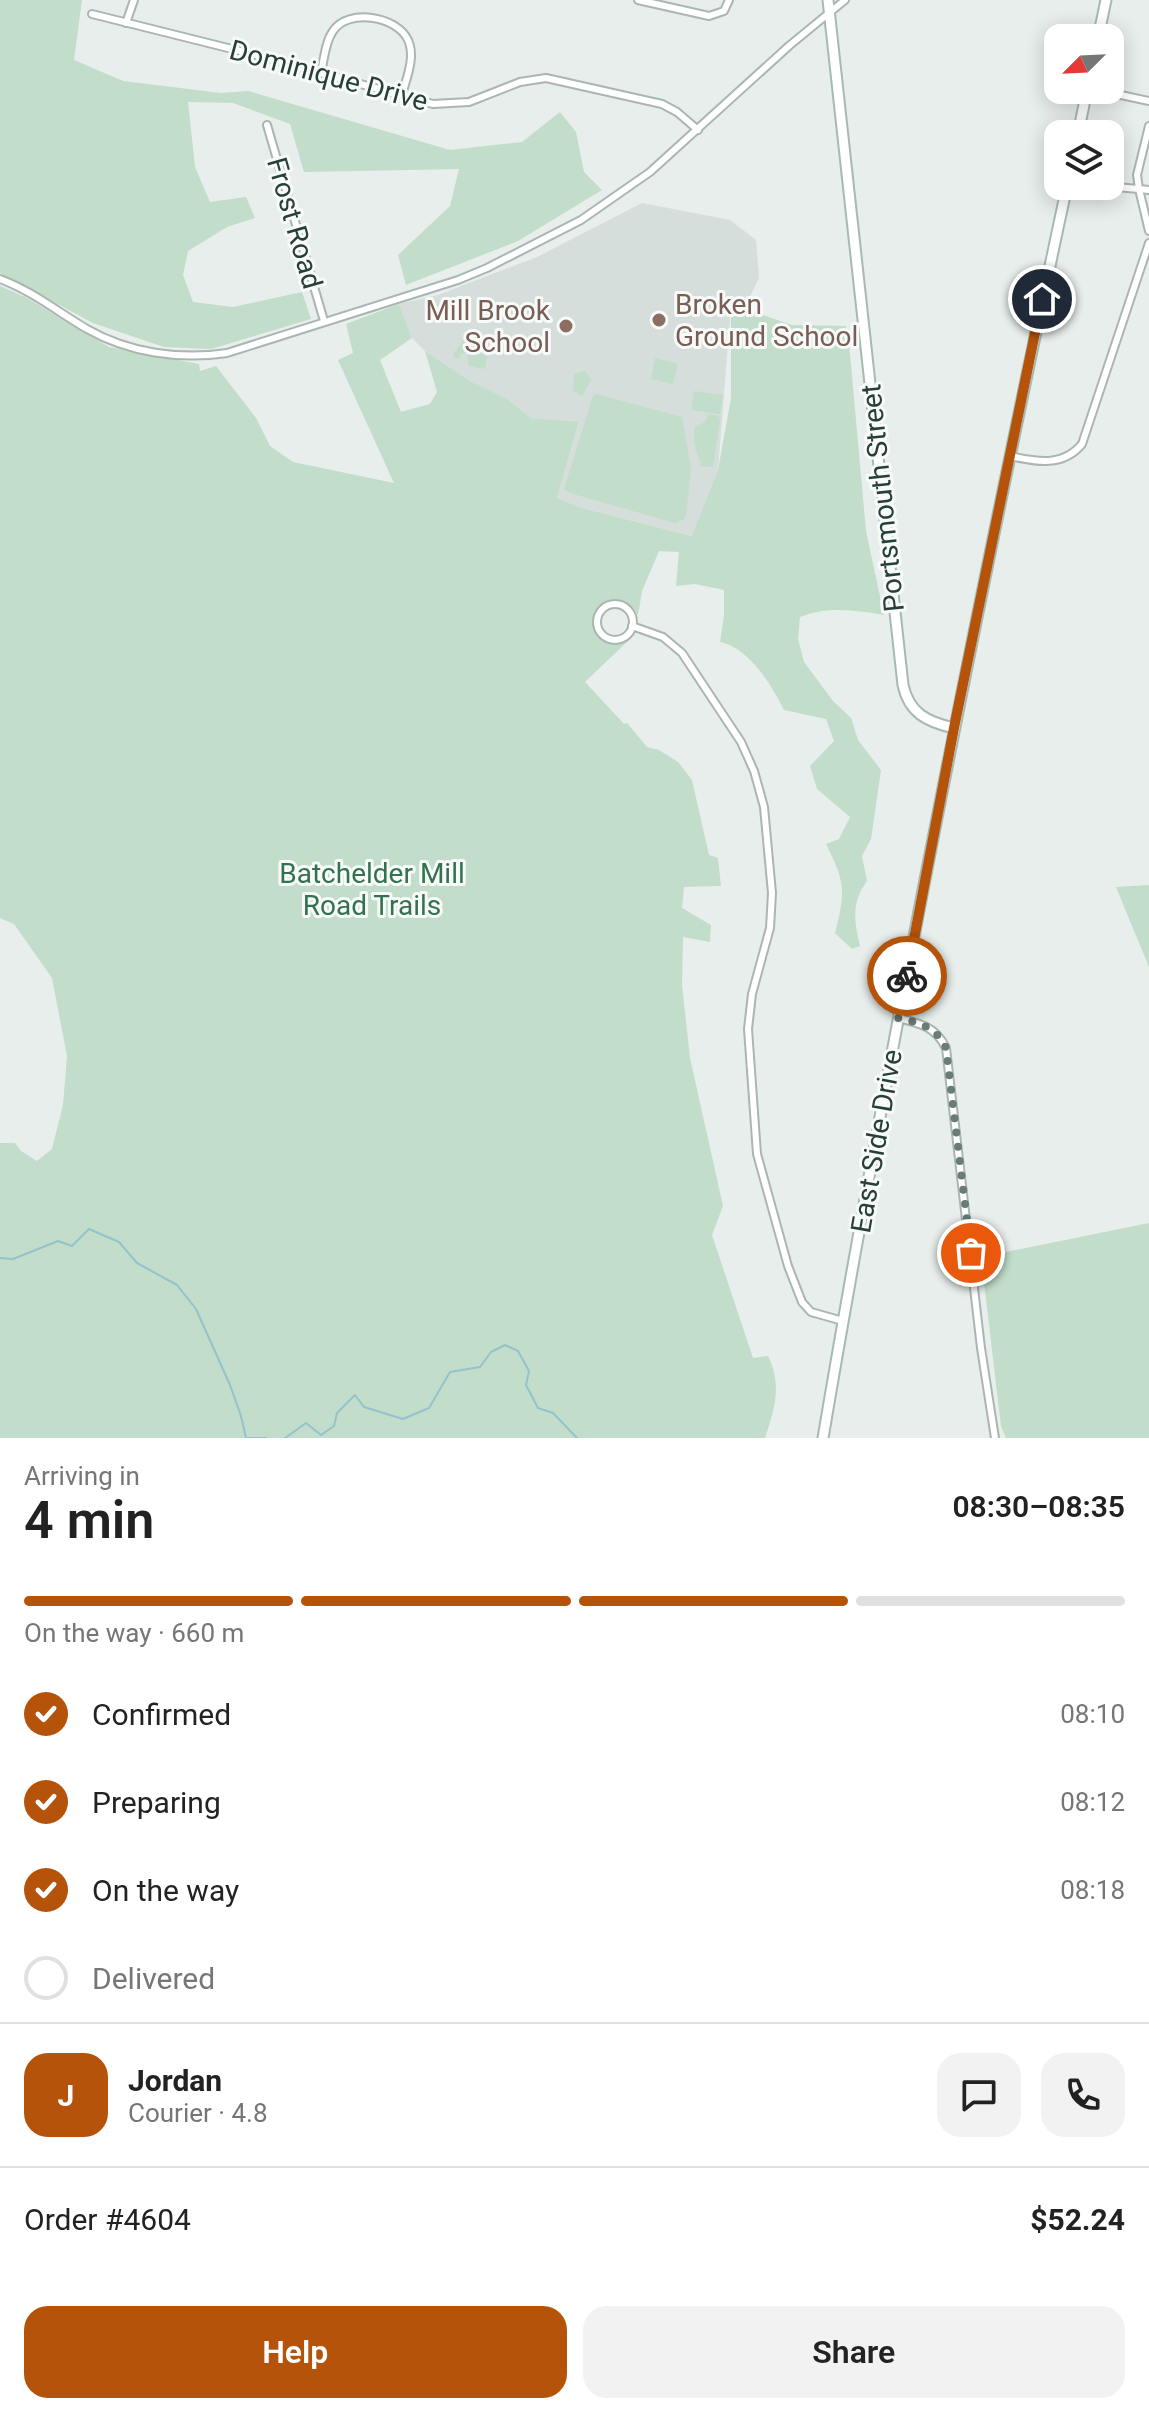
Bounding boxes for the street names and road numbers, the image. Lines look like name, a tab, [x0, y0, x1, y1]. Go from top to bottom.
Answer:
street label: Dominique Drive	[226, 33, 432, 118]
street label: Frost Road	[260, 154, 329, 293]
street label: Portsmouth Street	[854, 383, 911, 613]
street label: East Side Drive	[844, 1047, 909, 1235]

